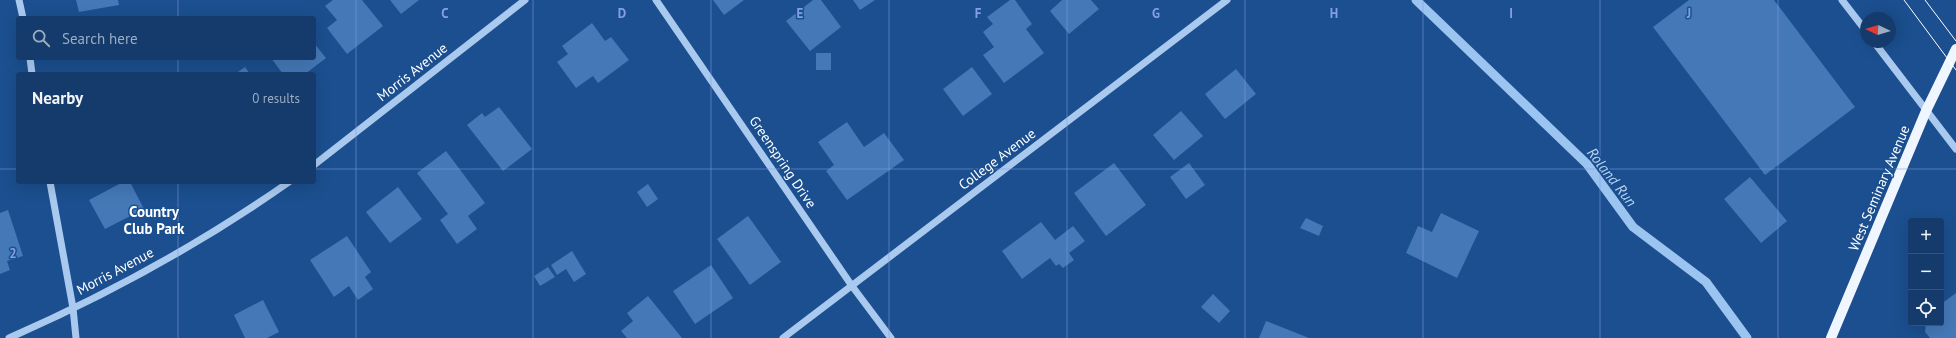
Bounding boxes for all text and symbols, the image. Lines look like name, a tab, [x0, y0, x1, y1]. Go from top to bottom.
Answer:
text: C	[441, 5, 449, 22]
text: D	[618, 5, 626, 22]
text: E	[797, 5, 804, 22]
text: F	[975, 5, 982, 22]
text: G	[1152, 5, 1160, 22]
text: H	[1330, 5, 1338, 22]
text: I	[1509, 5, 1513, 22]
text: J	[1686, 5, 1691, 22]
north arrow	[1860, 12, 1896, 48]
search box	[16, 16, 316, 60]
icon: search	[30, 27, 52, 49]
text: Search here	[62, 29, 138, 48]
street label: Morris Avenue	[373, 39, 451, 105]
text: Nearby	[32, 87, 83, 109]
text: 0 results	[252, 90, 300, 107]
street label: Greenspring Drive	[746, 112, 820, 212]
street label: West Seminary Avenue	[1844, 123, 1914, 253]
street label: College Avenue	[955, 124, 1039, 194]
water label: Roland Run	[1583, 144, 1641, 211]
district label: Country Club Park	[124, 202, 185, 238]
map controls	[1908, 218, 1944, 326]
button: +	[1908, 218, 1944, 254]
street label: Morris Avenue	[73, 243, 157, 299]
text: 2	[9, 245, 17, 262]
button: −	[1908, 254, 1944, 290]
button: locate	[1908, 290, 1944, 326]

